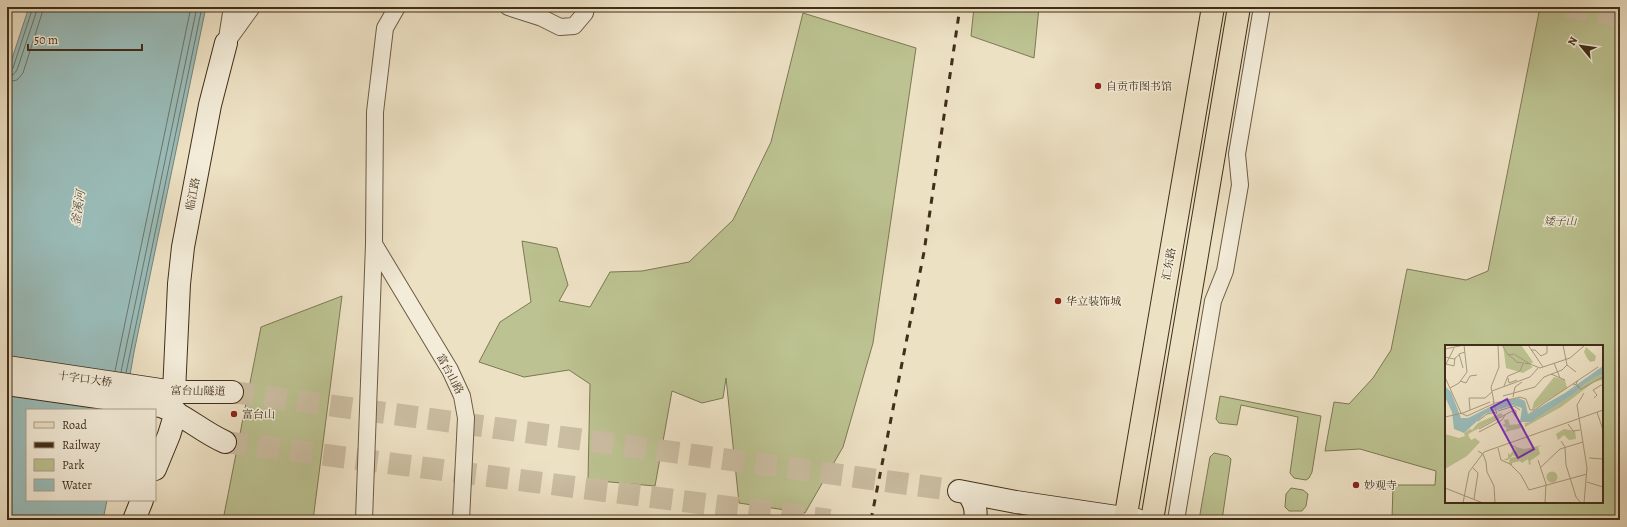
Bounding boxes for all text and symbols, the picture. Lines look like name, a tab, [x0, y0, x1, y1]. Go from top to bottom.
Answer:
scale bar	[28, 26, 142, 52]
north arrow	[1561, 26, 1601, 66]
text: 50 m	[34, 32, 58, 48]
text: N	[1564, 34, 1581, 49]
place label: 自贡市图书馆	[1106, 79, 1172, 94]
marker: 自贡市图书馆	[1093, 81, 1103, 91]
street label: 临江路	[182, 176, 204, 212]
water label: 釜溪河	[67, 187, 89, 227]
park label: 矮子山	[1544, 214, 1577, 229]
street label: 汇东路	[1159, 246, 1179, 282]
place label: 华立装饰城	[1066, 294, 1121, 309]
marker: 华立装饰城	[1053, 296, 1063, 306]
inset map	[1445, 345, 1603, 503]
street label: 富台山路	[433, 351, 467, 397]
street label: 十字口大桥	[57, 368, 113, 390]
street label: 富台山隧道	[170, 383, 226, 399]
place label: 富台山	[242, 407, 275, 422]
legend	[26, 409, 156, 501]
marker: 富台山	[229, 409, 239, 419]
text: Road	[62, 417, 88, 433]
text: Railway	[62, 437, 101, 453]
text: Park	[62, 457, 85, 473]
text: Water	[61, 477, 92, 493]
place label: 妙观寺	[1364, 478, 1397, 493]
marker: 妙观寺	[1351, 480, 1361, 490]

